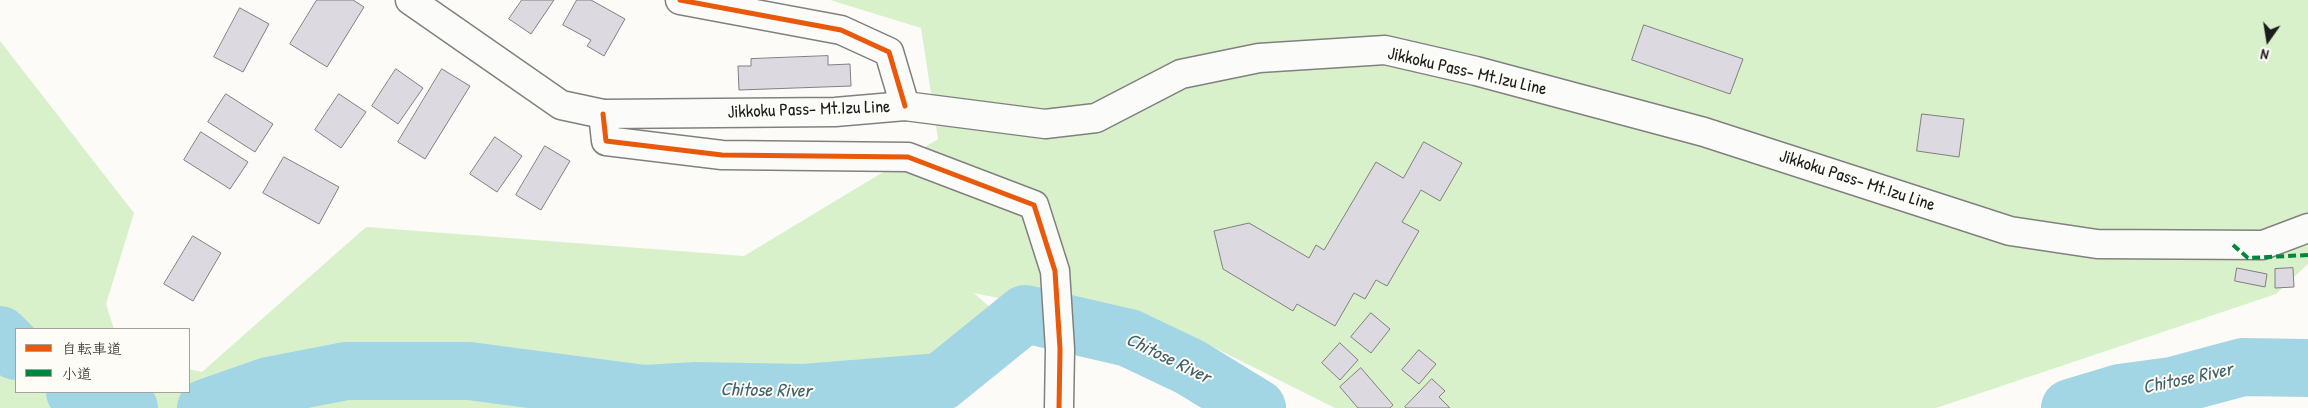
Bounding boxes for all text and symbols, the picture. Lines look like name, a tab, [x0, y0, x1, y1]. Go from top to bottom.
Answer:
north arrow	[2243, 15, 2293, 65]
street label: Jikkoku Pass- Mt.Izu Line	[1385, 43, 1549, 101]
text: N	[2259, 45, 2270, 65]
street label: Jikkoku Pass- Mt.Izu Line	[727, 96, 891, 124]
street label: Jikkoku Pass- Mt.Izu Line	[1776, 146, 1938, 216]
legend	[15, 328, 190, 393]
water label: Chitose River	[1122, 329, 1214, 389]
text: 自転車道	[62, 338, 122, 359]
water label: Chitose River	[2141, 358, 2235, 400]
text: 小道	[62, 363, 92, 384]
water label: Chitose River	[720, 379, 812, 403]

